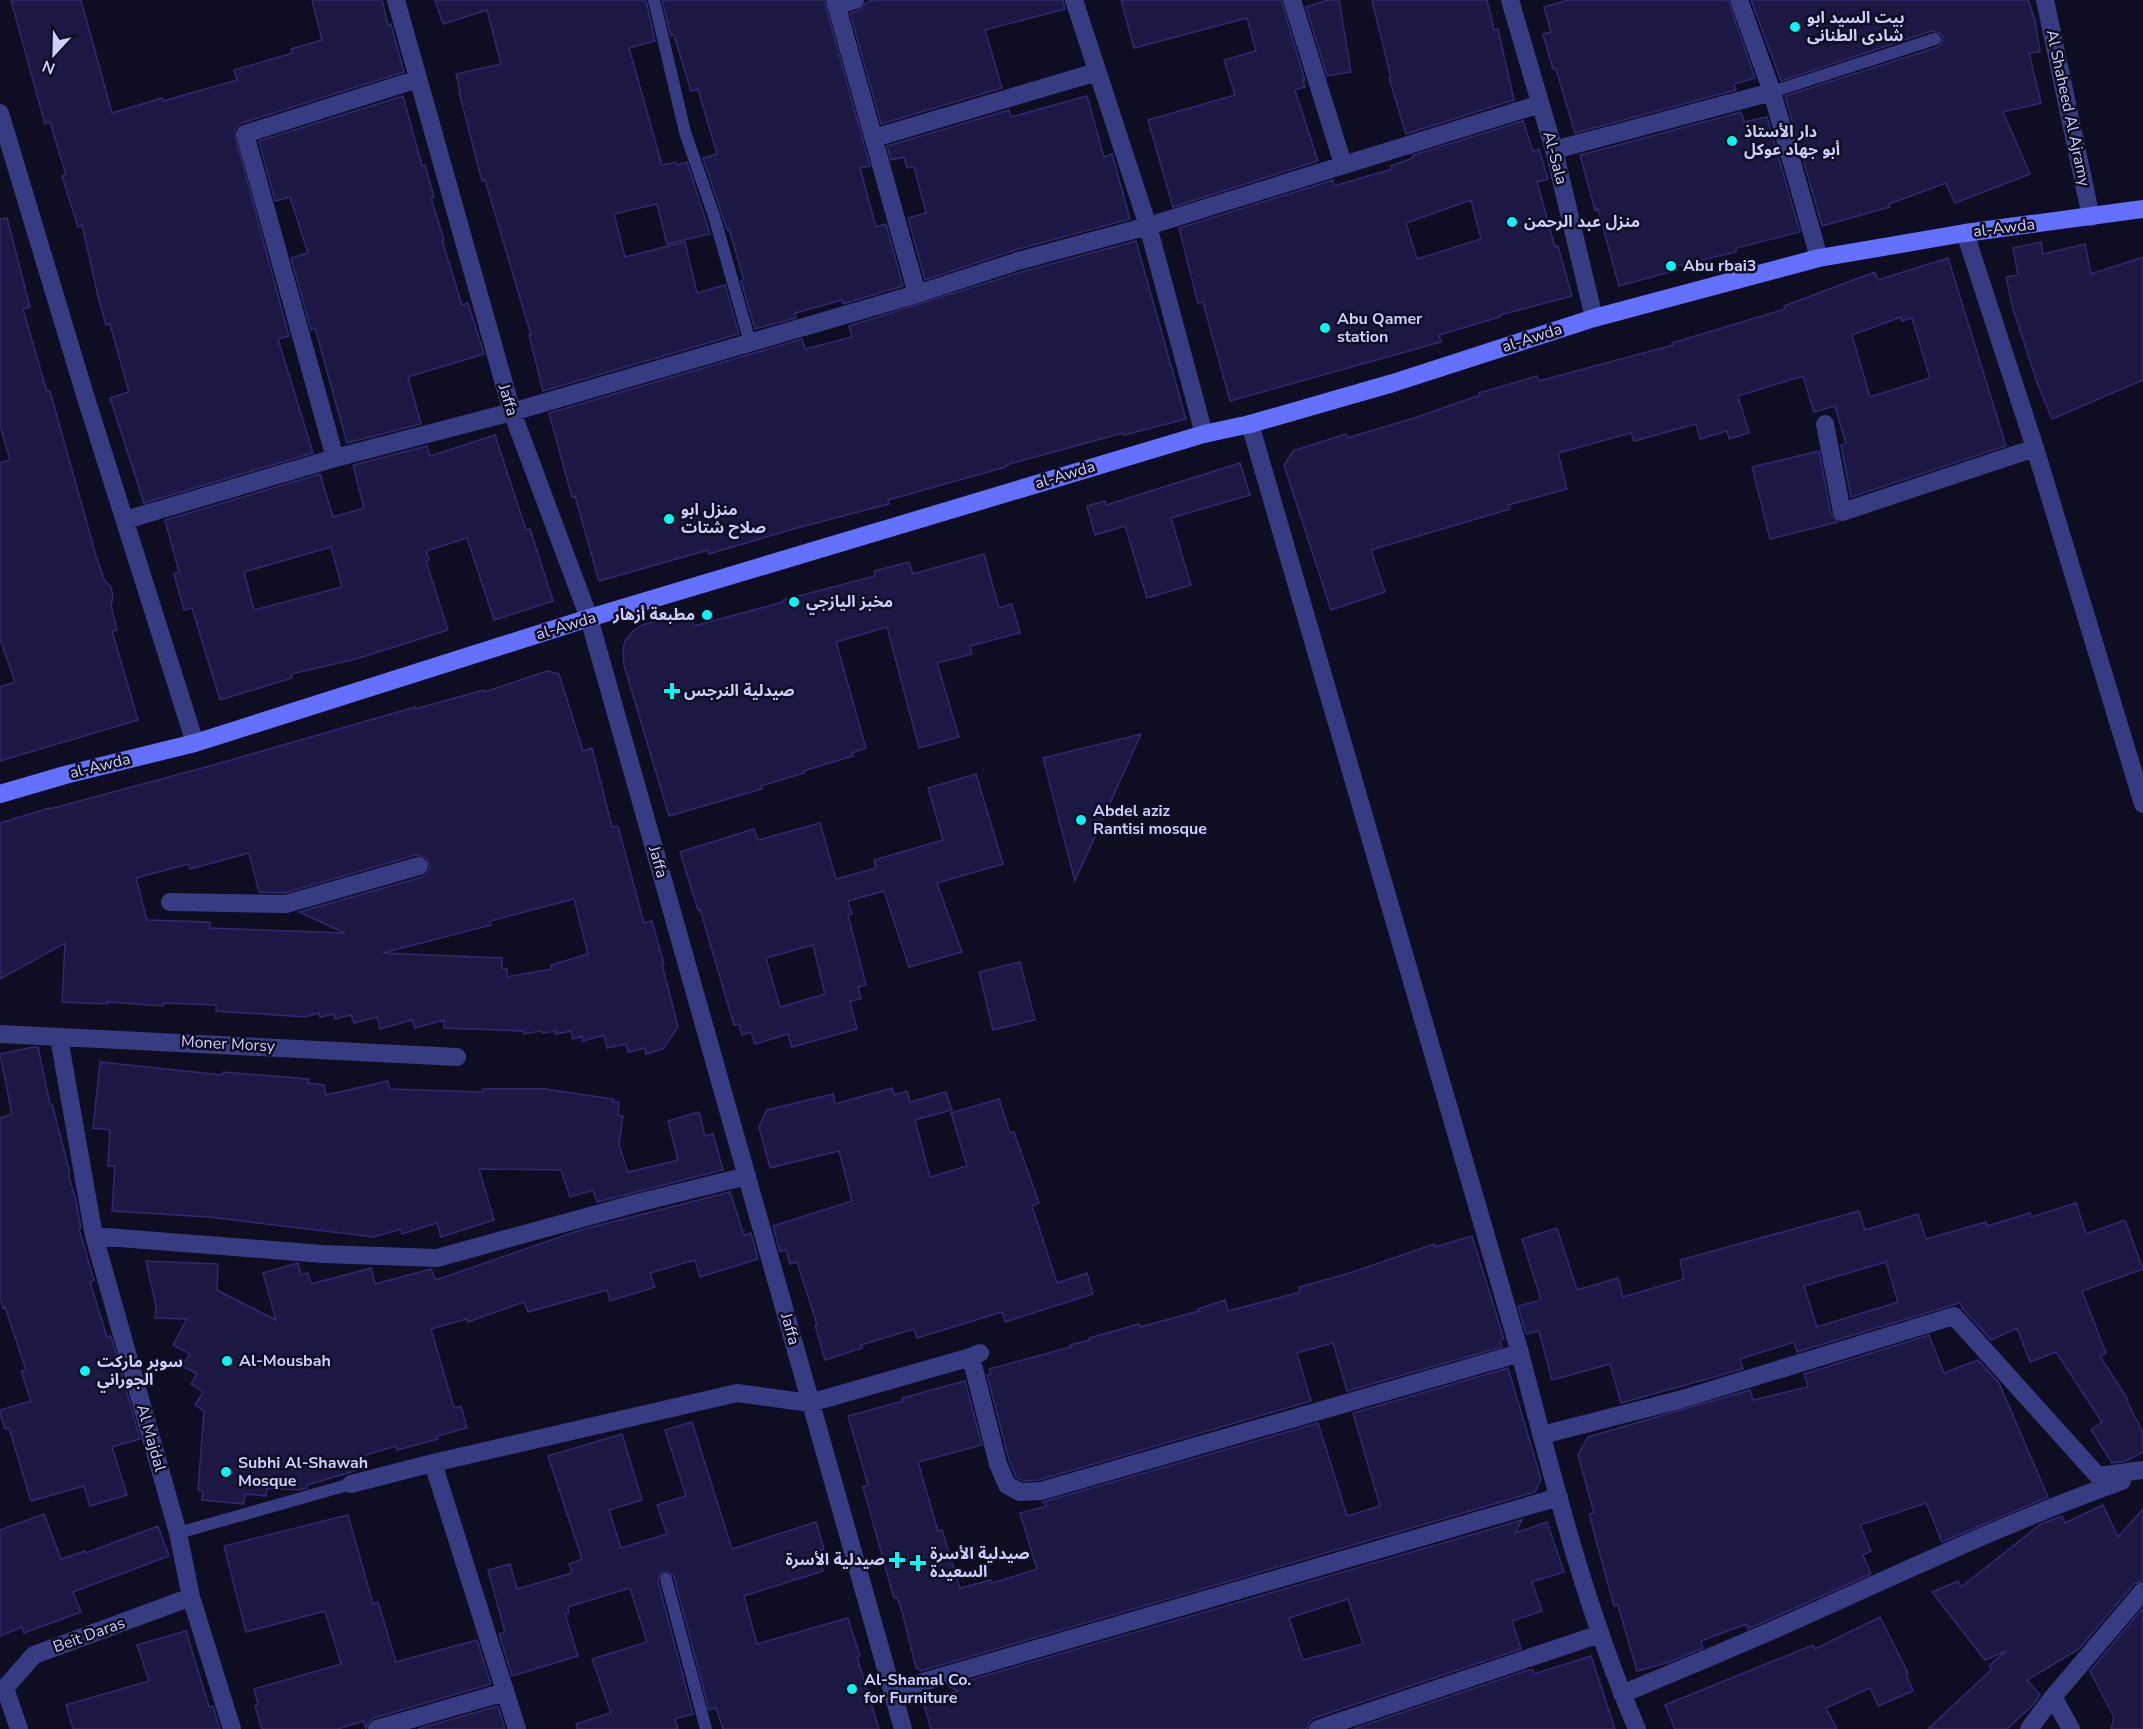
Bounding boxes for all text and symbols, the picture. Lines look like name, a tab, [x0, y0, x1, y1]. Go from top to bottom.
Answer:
place label: بيت السيد ابو شادى الطنانى	[1807, 7, 1904, 47]
marker: بيت السيد ابو شادى الطنانى	[1788, 20, 1802, 34]
north arrow	[24, 24, 84, 84]
street label: Al Shaheed Al Ajramy	[2041, 28, 2095, 189]
text: N	[39, 55, 58, 79]
place label: دار الأستاذ أبو جهاد عوكل	[1744, 121, 1840, 161]
street label: Al-Sala	[1537, 129, 1573, 187]
marker: دار الأستاذ أبو جهاد عوكل	[1725, 134, 1739, 148]
place label: منزل عبد الرحمن	[1524, 211, 1640, 233]
street label: al-Awda	[1972, 213, 2036, 243]
marker: منزل عبد الرحمن	[1505, 215, 1519, 229]
place label: Abu rbai3	[1683, 255, 1756, 277]
marker: Abu rbai3	[1664, 259, 1678, 273]
place label: Abu Qamer station	[1337, 308, 1423, 348]
street label: al-Awda	[1499, 318, 1565, 358]
marker: Abu Qamer station	[1318, 321, 1332, 335]
street label: Jaffa	[492, 380, 523, 419]
street label: al-Awda	[1032, 455, 1098, 495]
place label: منزل ابو صلاح شتات	[681, 499, 766, 539]
marker: منزل ابو صلاح شتات	[662, 512, 676, 526]
place label: مخبز اليازجي	[806, 591, 893, 615]
marker: مخبز اليازجي	[787, 595, 801, 609]
place label: مطبعة أزهار	[612, 604, 695, 626]
street label: al-Awda	[533, 606, 599, 646]
marker: مطبعة أزهار	[700, 608, 714, 622]
place label: صيدلية النرجس	[684, 680, 795, 702]
marker: صيدلية النرجس	[665, 684, 679, 698]
street label: al-Awda	[67, 748, 133, 784]
place label: Abdel aziz Rantisi mosque	[1093, 800, 1207, 840]
marker: Abdel aziz Rantisi mosque	[1074, 813, 1088, 827]
street label: Jaffa	[643, 842, 673, 881]
street label: Moner Morsy	[180, 1031, 276, 1057]
street label: Jaffa	[775, 1309, 805, 1348]
place label: Al-Mousbah	[239, 1350, 331, 1372]
place label: سوبر ماركت الجوراني	[97, 1351, 183, 1393]
marker: Al-Mousbah	[220, 1354, 234, 1368]
marker: سوبر ماركت الجوراني	[78, 1364, 92, 1378]
street label: Al Majdal	[131, 1402, 171, 1474]
place label: Subhi Al-Shawah Mosque	[238, 1452, 368, 1492]
marker: Subhi Al-Shawah Mosque	[219, 1465, 233, 1479]
place label: صيدلية الأسرة السعيدة	[930, 1543, 1030, 1583]
place label: صيدلية الأسرة	[785, 1549, 885, 1571]
marker: صيدلية الأسرة	[890, 1553, 904, 1567]
marker: صيدلية الأسرة السعيدة	[911, 1556, 925, 1570]
street label: Beit Daras	[50, 1612, 128, 1658]
place label: Al-Shamal Co. for Furniture	[864, 1669, 971, 1709]
marker: Al-Shamal Co. for Furniture	[845, 1682, 859, 1696]

